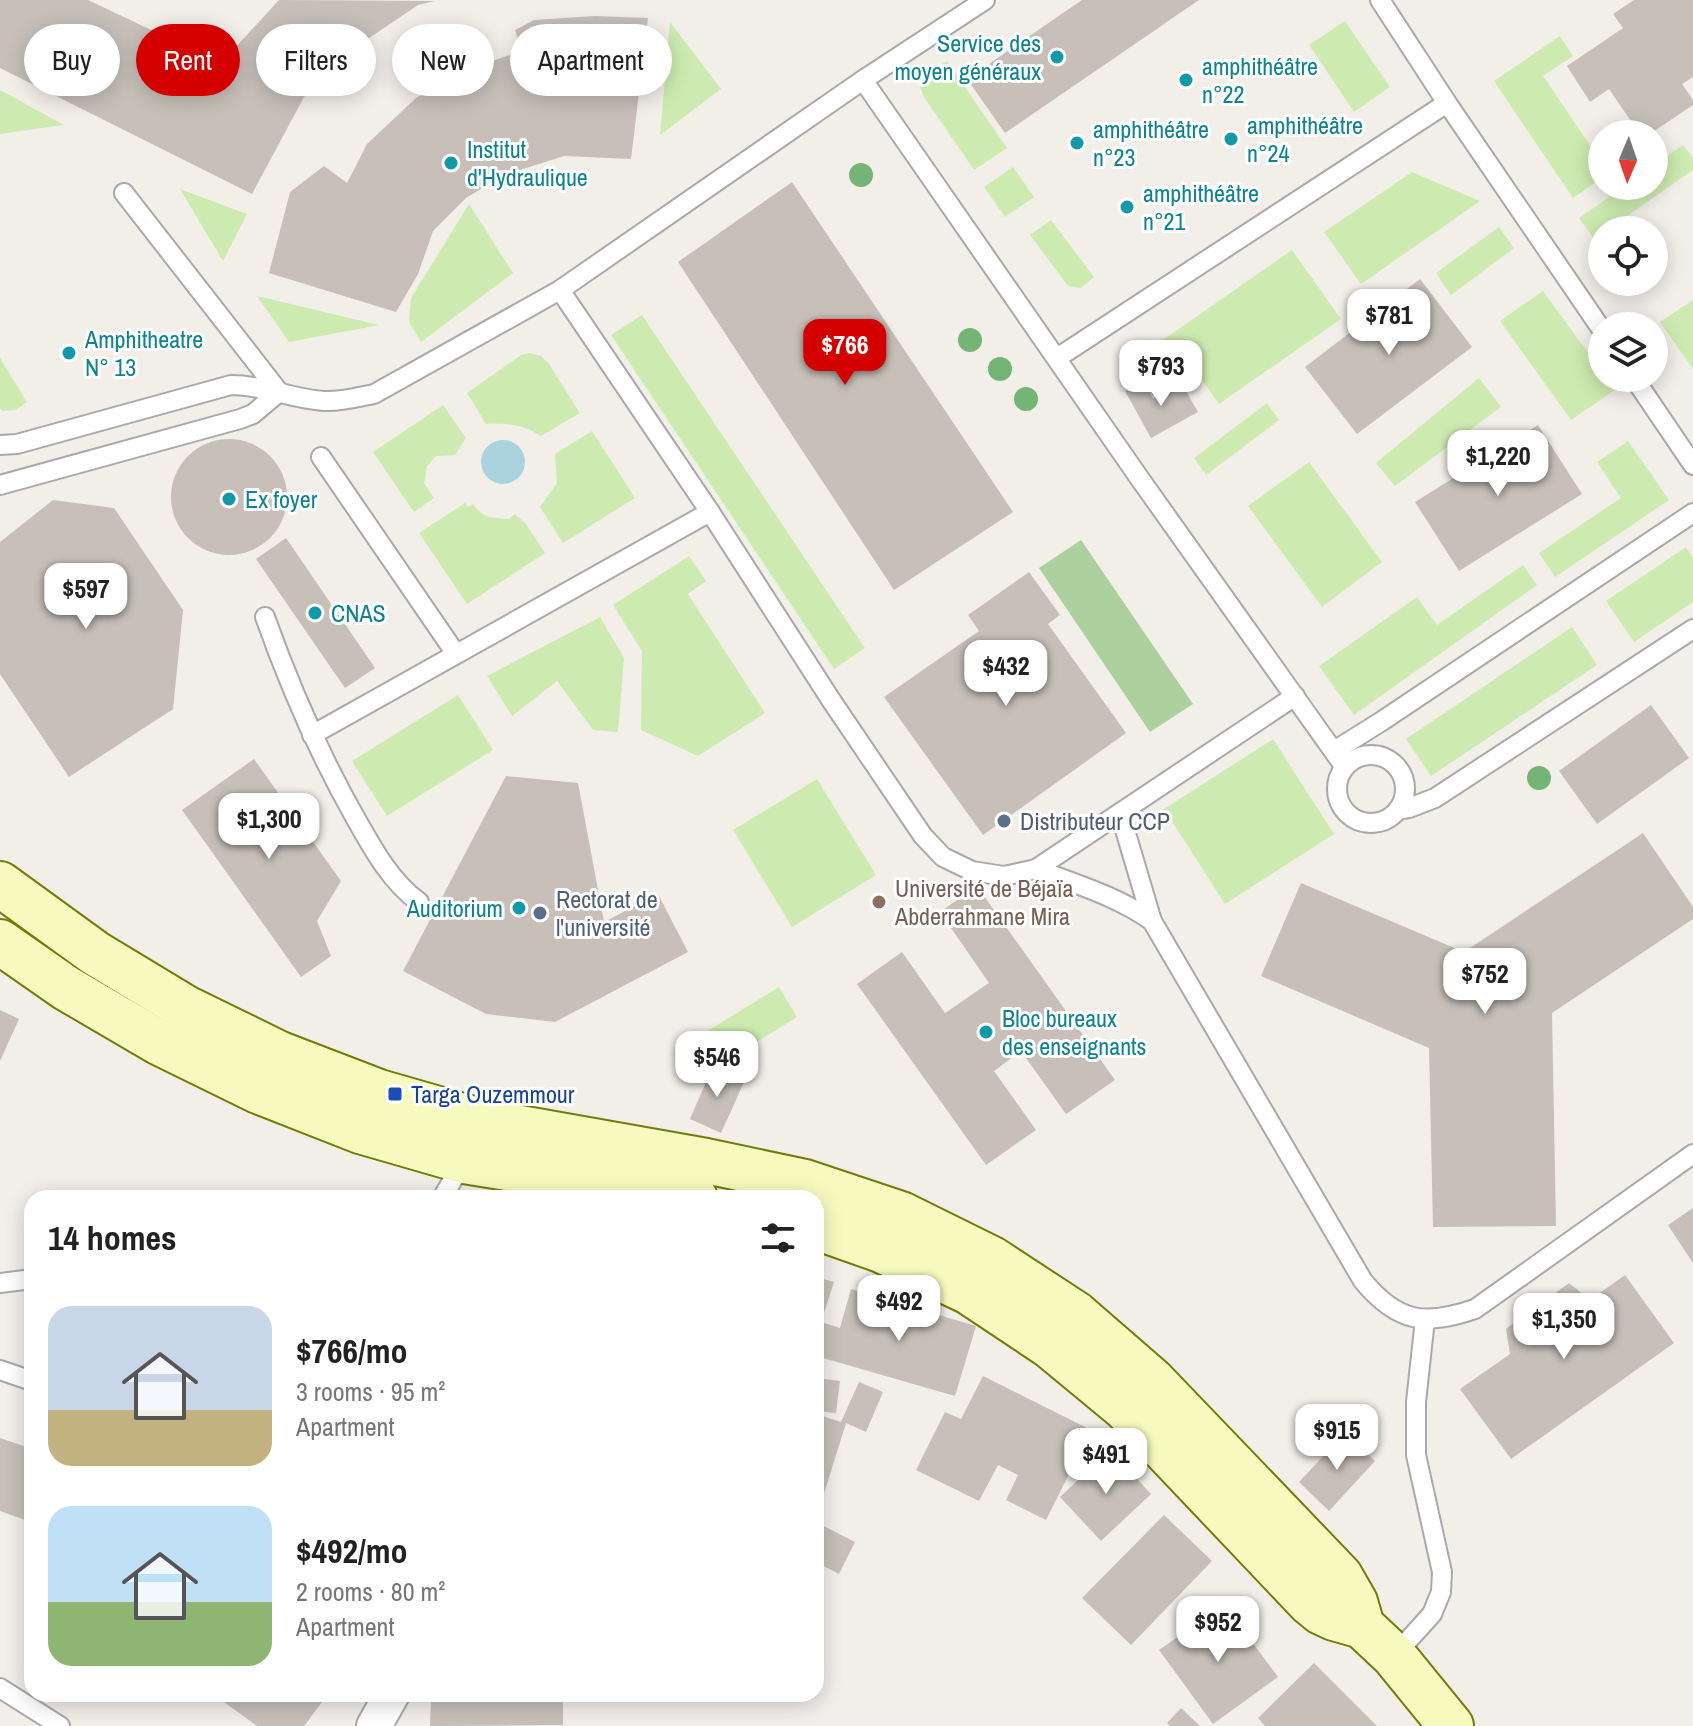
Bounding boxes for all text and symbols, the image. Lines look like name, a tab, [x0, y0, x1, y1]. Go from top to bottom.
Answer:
chip: Buy	[24, 24, 120, 96]
chip: Rent	[136, 24, 240, 96]
chip: Filters	[256, 24, 376, 96]
chip: New	[392, 24, 494, 96]
chip: Apartment	[510, 24, 672, 96]
place label: Service des moyen généraux	[894, 27, 1041, 87]
marker: Service des moyen généraux	[1048, 48, 1066, 66]
place label: amphithéâtre n°22	[1202, 50, 1318, 110]
marker: amphithéâtre n°22	[1177, 71, 1195, 89]
place label: amphithéâtre n°24	[1247, 109, 1363, 169]
place label: amphithéâtre n°23	[1093, 113, 1209, 173]
north arrow	[1588, 120, 1668, 200]
map controls	[1588, 120, 1668, 392]
marker: amphithéâtre n°24	[1222, 130, 1240, 148]
place label: Institut d'Hydraulique	[467, 133, 588, 193]
marker: amphithéâtre n°23	[1068, 134, 1086, 152]
marker: Institut d'Hydraulique	[442, 154, 460, 172]
place label: amphithéâtre n°21	[1143, 177, 1259, 237]
marker: amphithéâtre n°21	[1118, 198, 1136, 216]
button: locate	[1588, 216, 1668, 296]
pin: $781	[1342, 289, 1436, 357]
text: $781	[1365, 297, 1413, 332]
button: layers	[1588, 312, 1668, 392]
pin: $766	[798, 319, 892, 387]
place label: Amphitheatre N° 13	[84, 323, 203, 383]
text: $766	[821, 327, 869, 362]
pin: $793	[1114, 340, 1208, 408]
marker: Amphitheatre N° 13	[60, 344, 78, 362]
text: $793	[1137, 348, 1185, 383]
pin: $1,220	[1433, 430, 1563, 498]
text: $1,220	[1465, 438, 1531, 473]
place label: Ex foyer	[245, 483, 318, 515]
marker: Ex foyer	[220, 490, 238, 508]
pin: $597	[39, 563, 133, 631]
text: $597	[62, 571, 110, 606]
place label: CNAS	[331, 597, 386, 629]
marker: CNAS	[306, 604, 324, 622]
pin: $432	[959, 640, 1053, 708]
text: $432	[982, 648, 1030, 683]
pin: $1,300	[204, 793, 334, 861]
text: $1,300	[236, 801, 302, 836]
place label: Distributeur CCP	[1020, 805, 1170, 837]
marker: Distributeur CCP	[995, 812, 1013, 830]
place label: Université de Béjaïa Abderrahmane Mira	[894, 872, 1073, 932]
place label: Rectorat de l'université	[556, 883, 658, 943]
place label: Auditorium	[406, 892, 503, 924]
marker: Université de Béjaïa Abderrahmane Mira	[870, 893, 888, 911]
marker: Auditorium	[510, 899, 528, 917]
marker: Rectorat de l'université	[531, 904, 549, 922]
pin: $752	[1438, 948, 1532, 1016]
text: $752	[1461, 956, 1509, 991]
place label: Bloc bureaux des enseignants	[1002, 1002, 1146, 1062]
marker: Bloc bureaux des enseignants	[977, 1023, 995, 1041]
pin: $546	[670, 1031, 764, 1099]
text: $546	[693, 1039, 741, 1074]
place label: Targa Ouzemmour	[411, 1078, 575, 1110]
marker: Targa Ouzemmour	[386, 1085, 404, 1103]
text: 14 homes	[48, 1215, 177, 1261]
icon: filters	[756, 1216, 800, 1260]
pin: $492	[852, 1275, 946, 1343]
text: $492	[875, 1283, 923, 1318]
pin: $1,350	[1499, 1293, 1629, 1361]
text: $1,350	[1531, 1301, 1597, 1336]
text: $766/mo	[296, 1328, 408, 1374]
icon: home	[112, 1338, 208, 1434]
text: 3 rooms · 95 m²	[296, 1374, 445, 1409]
pin: $915	[1290, 1404, 1384, 1472]
text: Apartment	[296, 1409, 394, 1444]
text: $915	[1313, 1412, 1361, 1447]
pin: $491	[1059, 1428, 1153, 1496]
text: $491	[1082, 1436, 1130, 1471]
text: $492/mo	[296, 1528, 408, 1574]
icon: home	[112, 1538, 208, 1634]
text: 2 rooms · 80 m²	[296, 1574, 445, 1609]
pin: $952	[1171, 1596, 1265, 1664]
text: $952	[1194, 1604, 1242, 1639]
text: Apartment	[296, 1609, 394, 1644]

